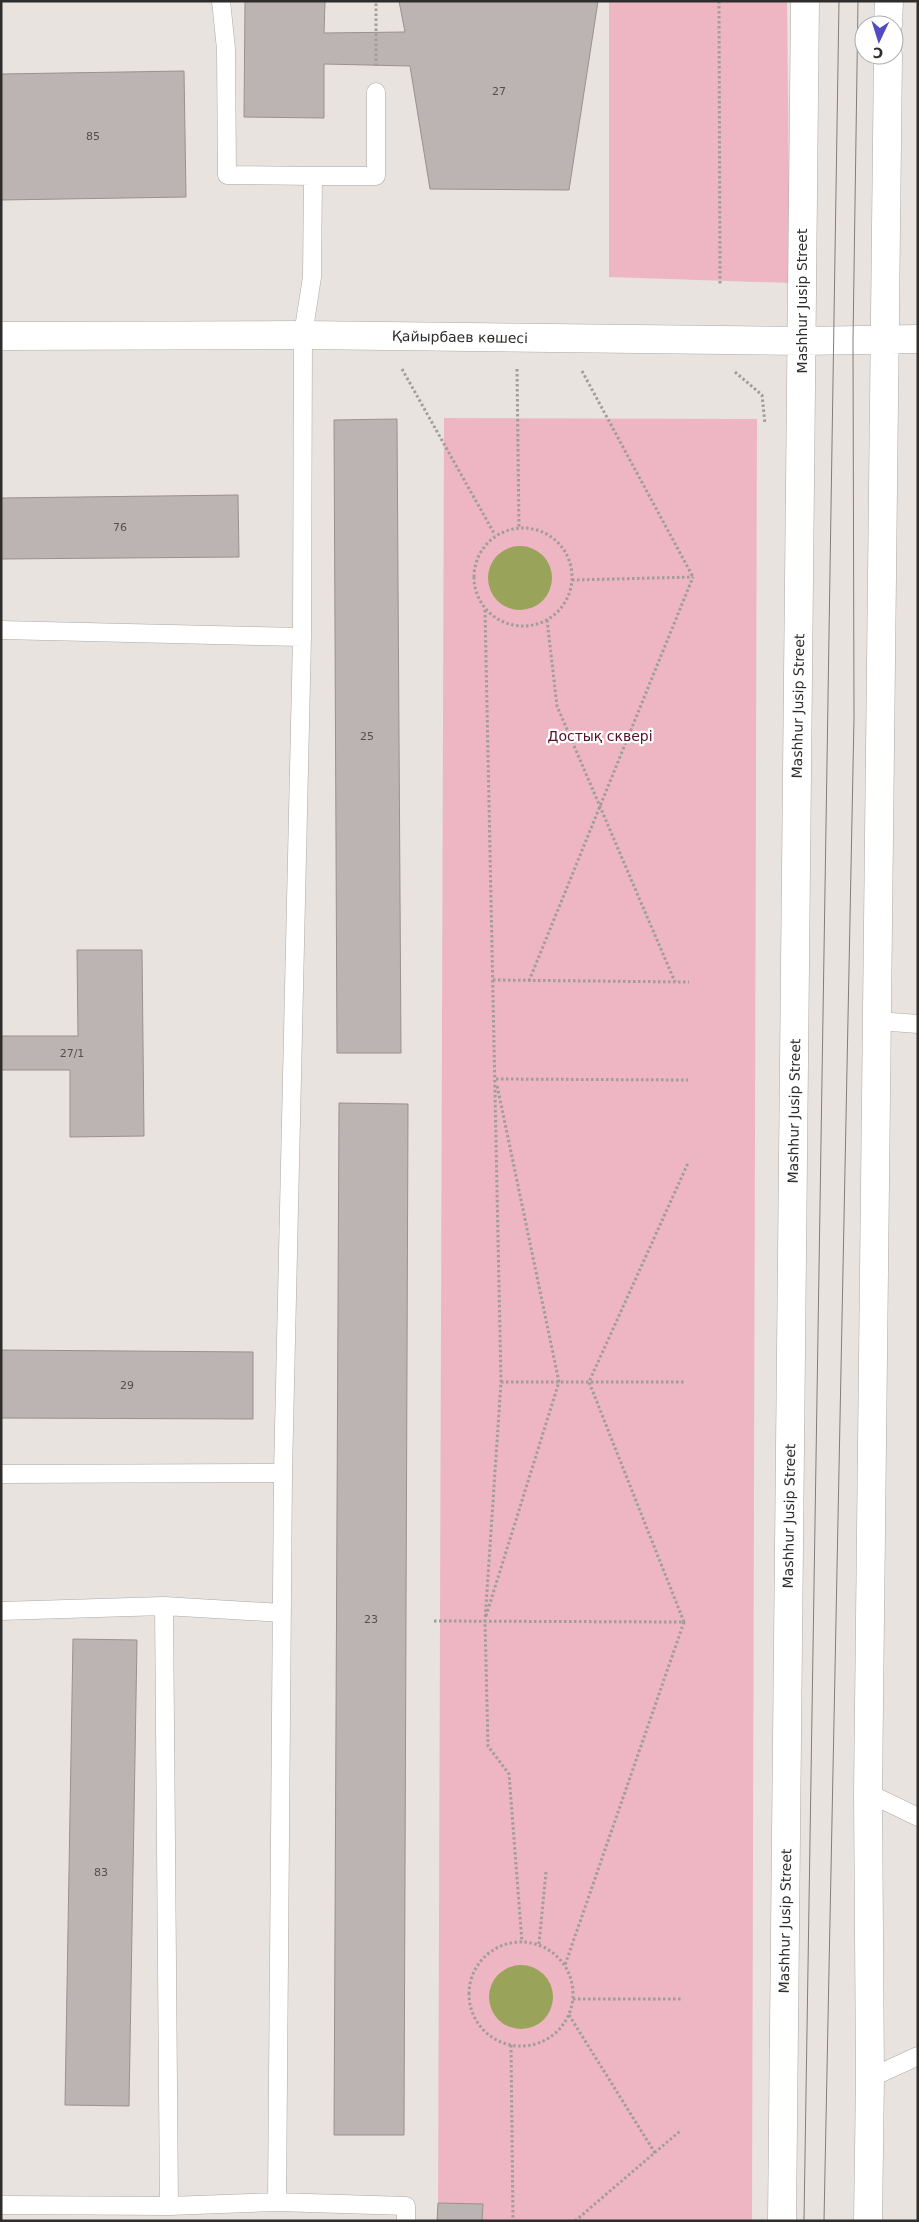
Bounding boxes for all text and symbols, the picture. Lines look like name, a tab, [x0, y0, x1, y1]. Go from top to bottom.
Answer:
north arrow	[854, 15, 904, 65]
text: С	[872, 45, 884, 61]
house number: 27	[492, 85, 506, 98]
house number: 85	[86, 130, 100, 143]
street label: Mashhur Jusip Street	[794, 228, 810, 373]
street label: Қайырбаев көшесі	[392, 328, 528, 346]
house number: 76	[113, 521, 127, 534]
street label: Mashhur Jusip Street	[789, 633, 807, 779]
park label: Достық сквері	[547, 728, 653, 744]
house number: 25	[360, 730, 374, 743]
street label: Mashhur Jusip Street	[785, 1038, 803, 1184]
house number: 27/1	[60, 1047, 84, 1060]
house number: 29	[120, 1379, 134, 1392]
street label: Mashhur Jusip Street	[780, 1443, 798, 1589]
house number: 23	[364, 1613, 378, 1626]
street label: Mashhur Jusip Street	[776, 1848, 794, 1994]
house number: 83	[94, 1866, 108, 1879]

